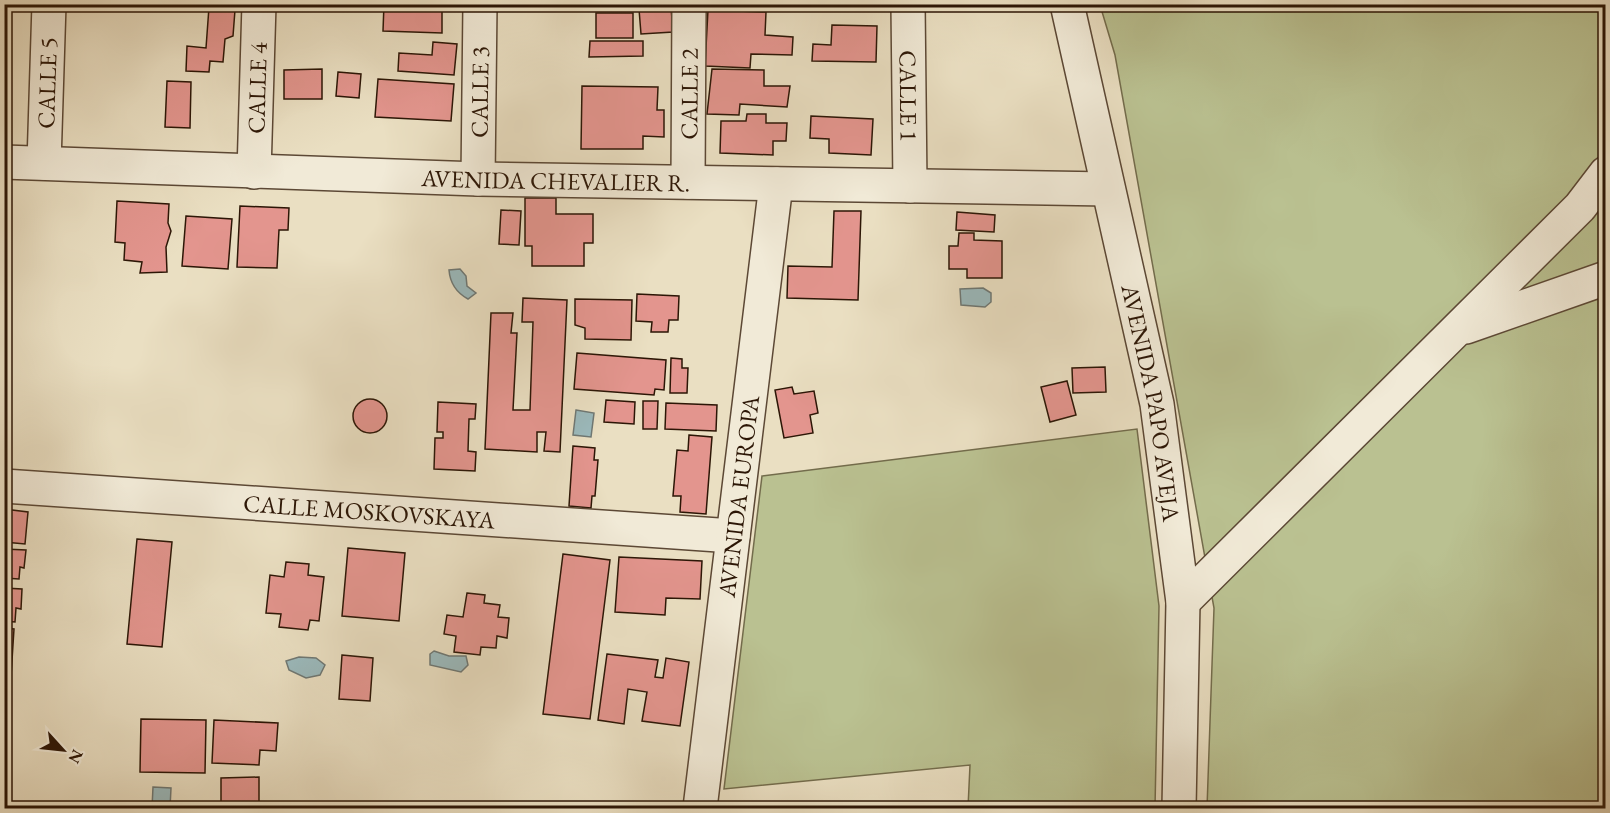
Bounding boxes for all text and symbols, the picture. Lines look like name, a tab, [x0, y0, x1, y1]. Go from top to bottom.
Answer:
street label: CALLE 5	[30, 37, 63, 129]
street label: CALLE 4	[240, 41, 273, 134]
street label: CALLE 3	[463, 46, 495, 138]
street label: CALLE 2	[673, 48, 704, 140]
street label: CALLE 1	[893, 50, 925, 142]
street label: AVENIDA CHEVALIER R.	[420, 161, 690, 198]
street label: AVENIDA PAPO AVEJA	[1115, 280, 1188, 524]
street label: AVENIDA EUROPA	[710, 393, 766, 600]
street label: CALLE MOSKOVSKAYA	[242, 487, 496, 535]
north arrow	[33, 720, 93, 780]
text: N	[64, 746, 88, 767]

